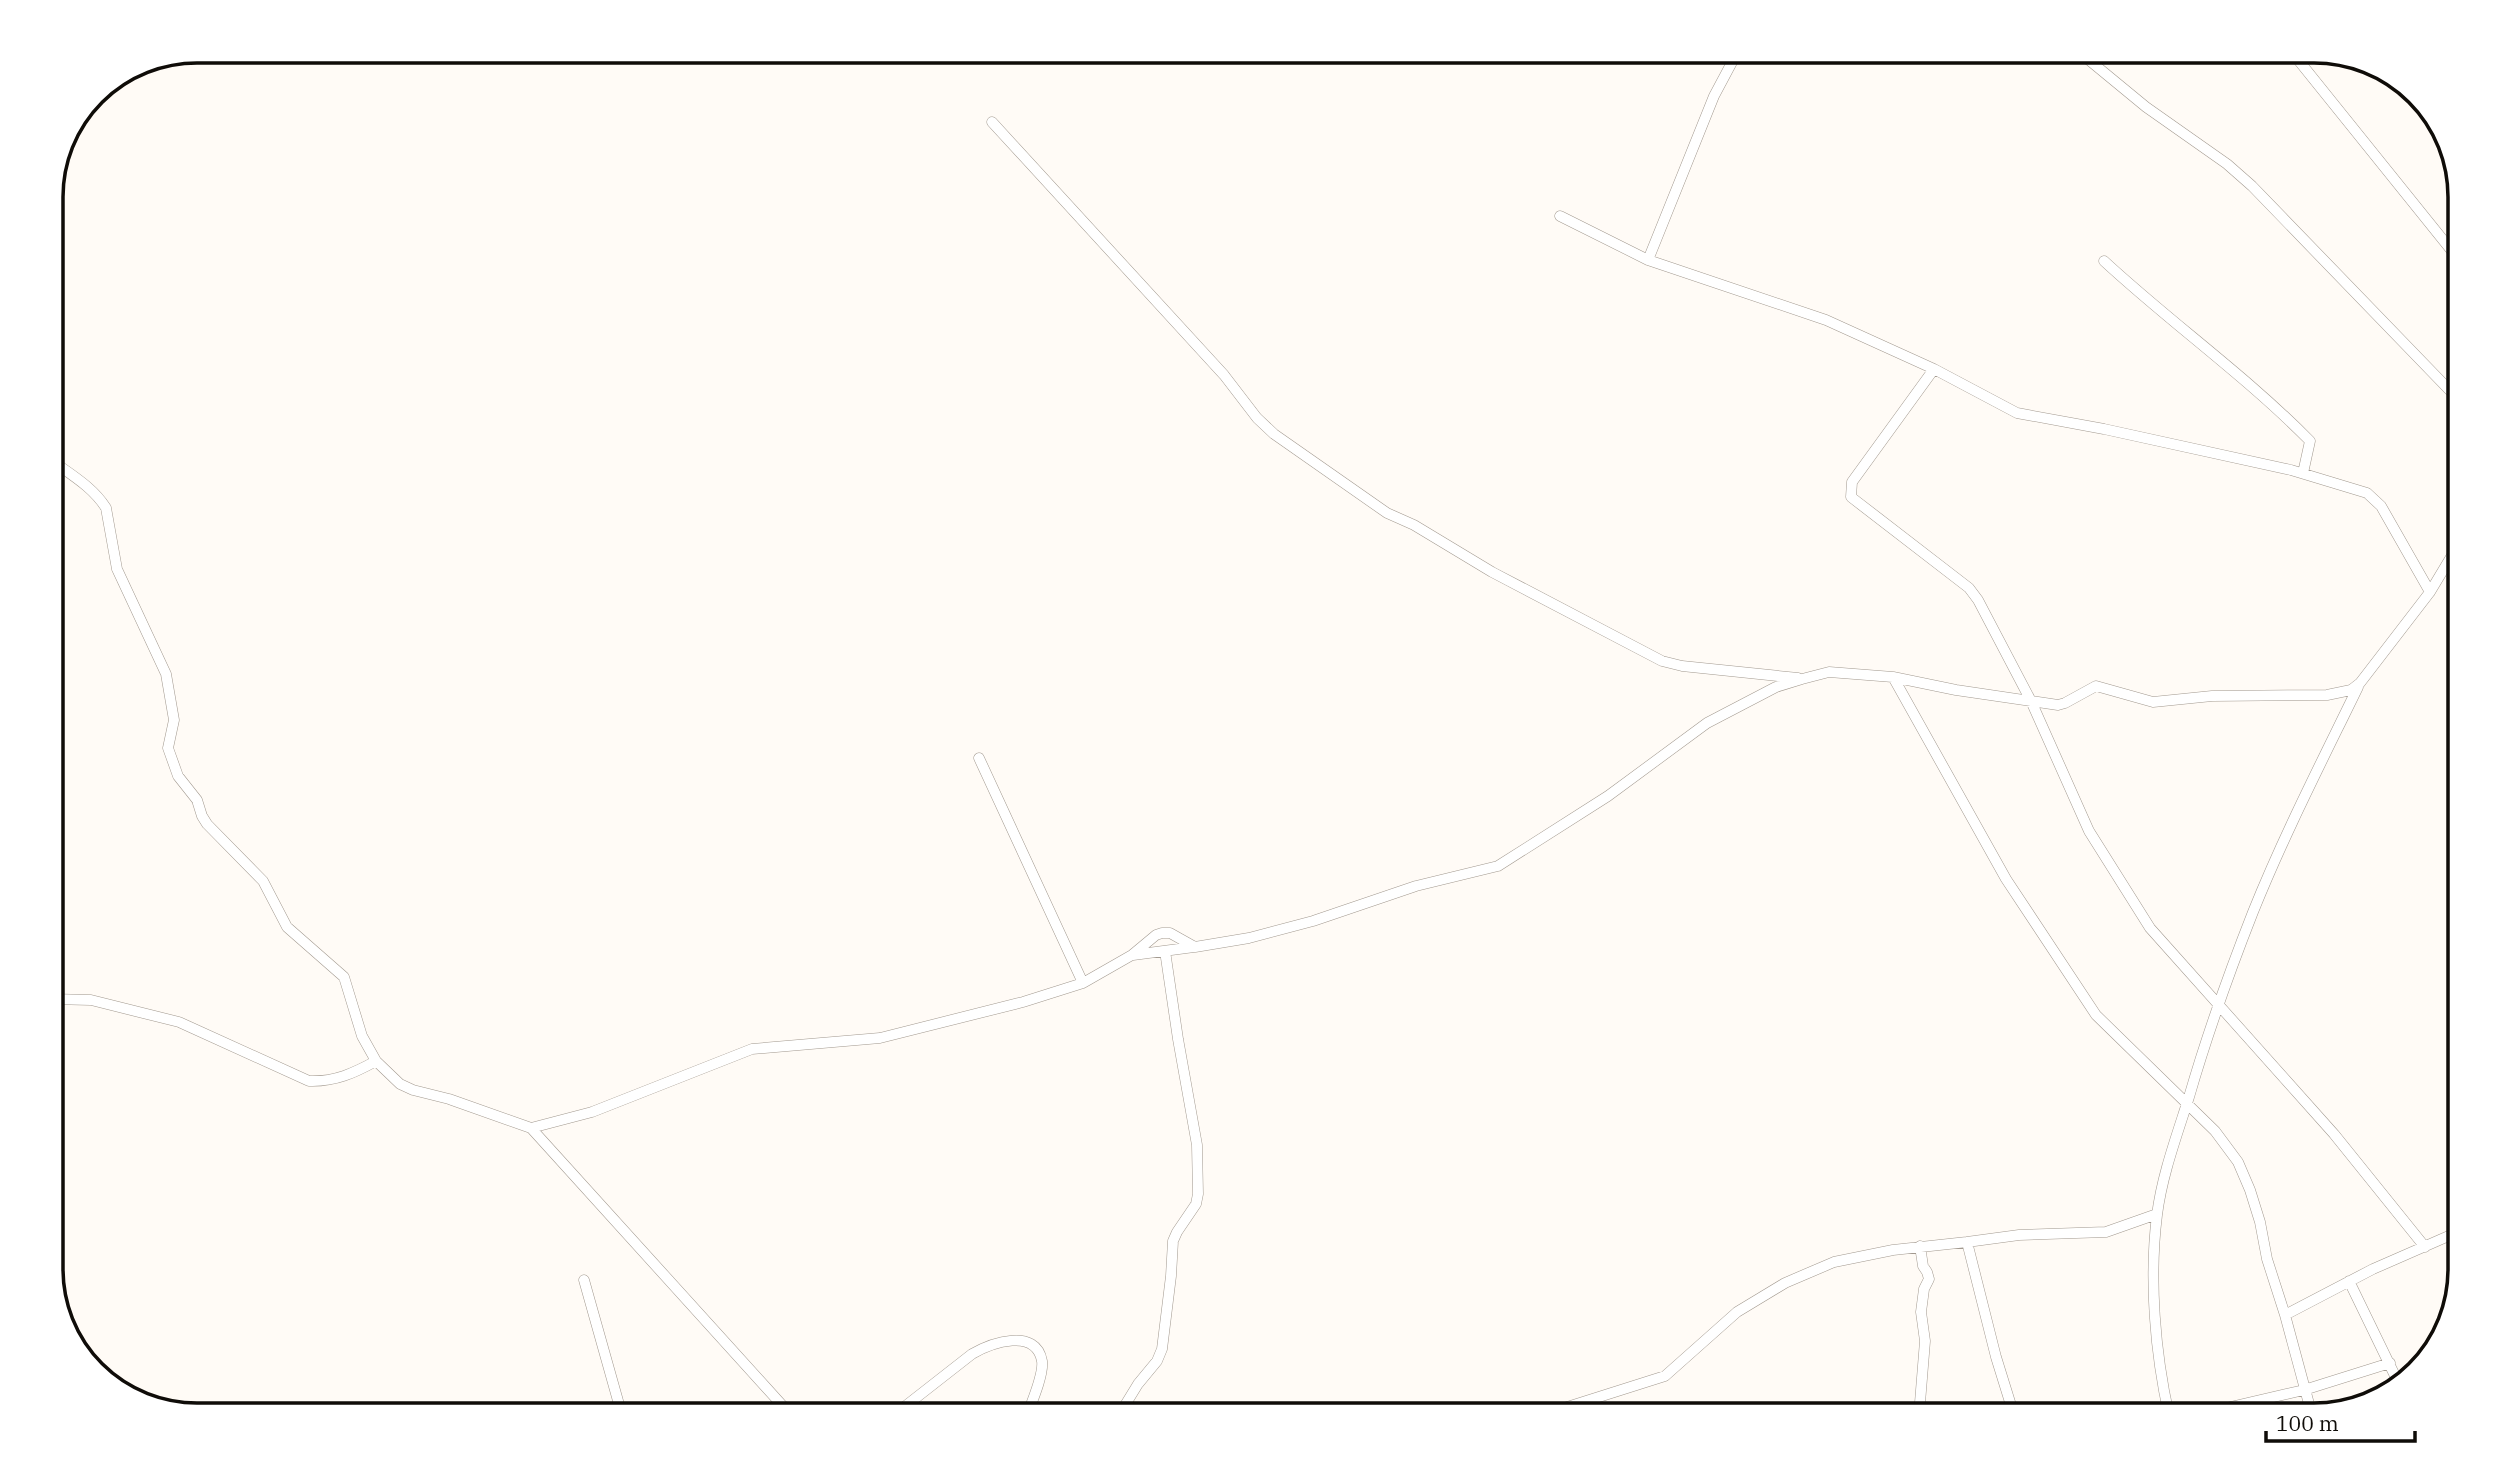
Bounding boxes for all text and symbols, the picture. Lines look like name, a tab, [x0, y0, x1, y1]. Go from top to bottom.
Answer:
scale bar	[2266, 1400, 2415, 1444]
text: 100 m	[2276, 1409, 2339, 1437]

